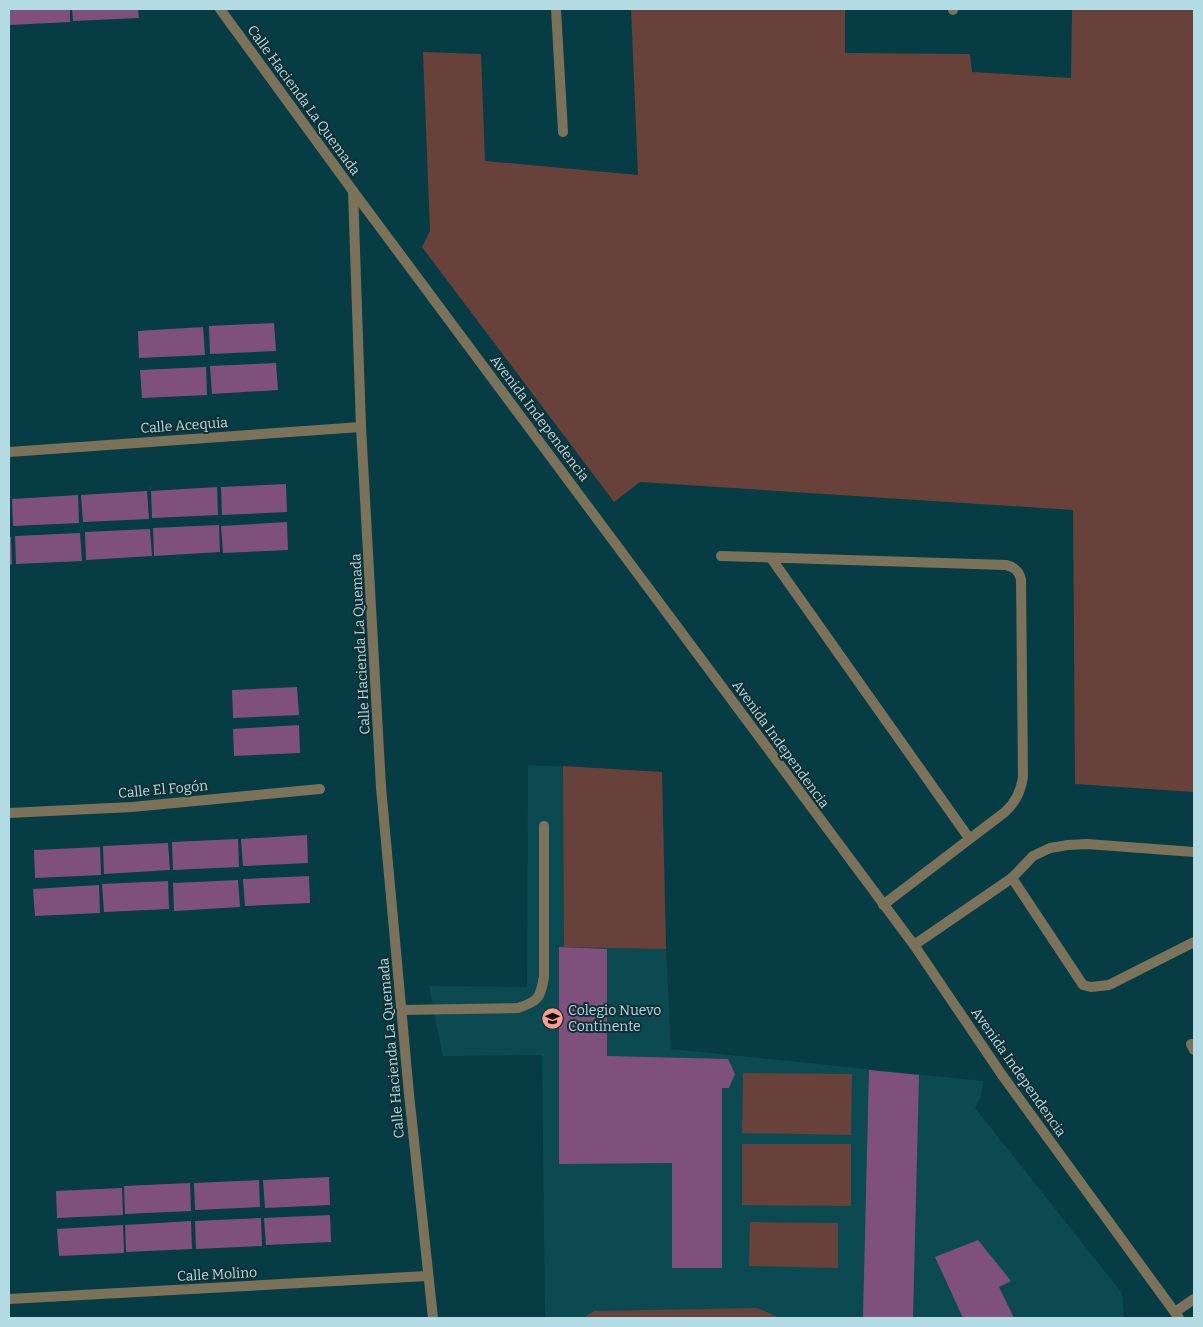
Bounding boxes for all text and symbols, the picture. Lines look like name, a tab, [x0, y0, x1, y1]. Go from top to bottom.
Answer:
street label: Calle Hacienda La Quemada	[243, 22, 364, 179]
street label: Avenida Independencia	[487, 352, 593, 485]
street label: Calle Acequia	[140, 414, 229, 437]
street label: Calle Hacienda La Quemada	[347, 553, 374, 735]
street label: Avenida Independencia	[729, 677, 833, 812]
street label: Calle El Fogón	[117, 777, 209, 802]
street label: Calle Hacienda La Quemada	[375, 957, 408, 1139]
place label: Colegio Nuevo Continente	[568, 1002, 661, 1035]
street label: Avenida Independencia	[968, 1004, 1070, 1140]
school or university icon: Colegio Nuevo Continente	[540, 1006, 564, 1030]
street label: Calle Molino	[176, 1264, 258, 1285]

